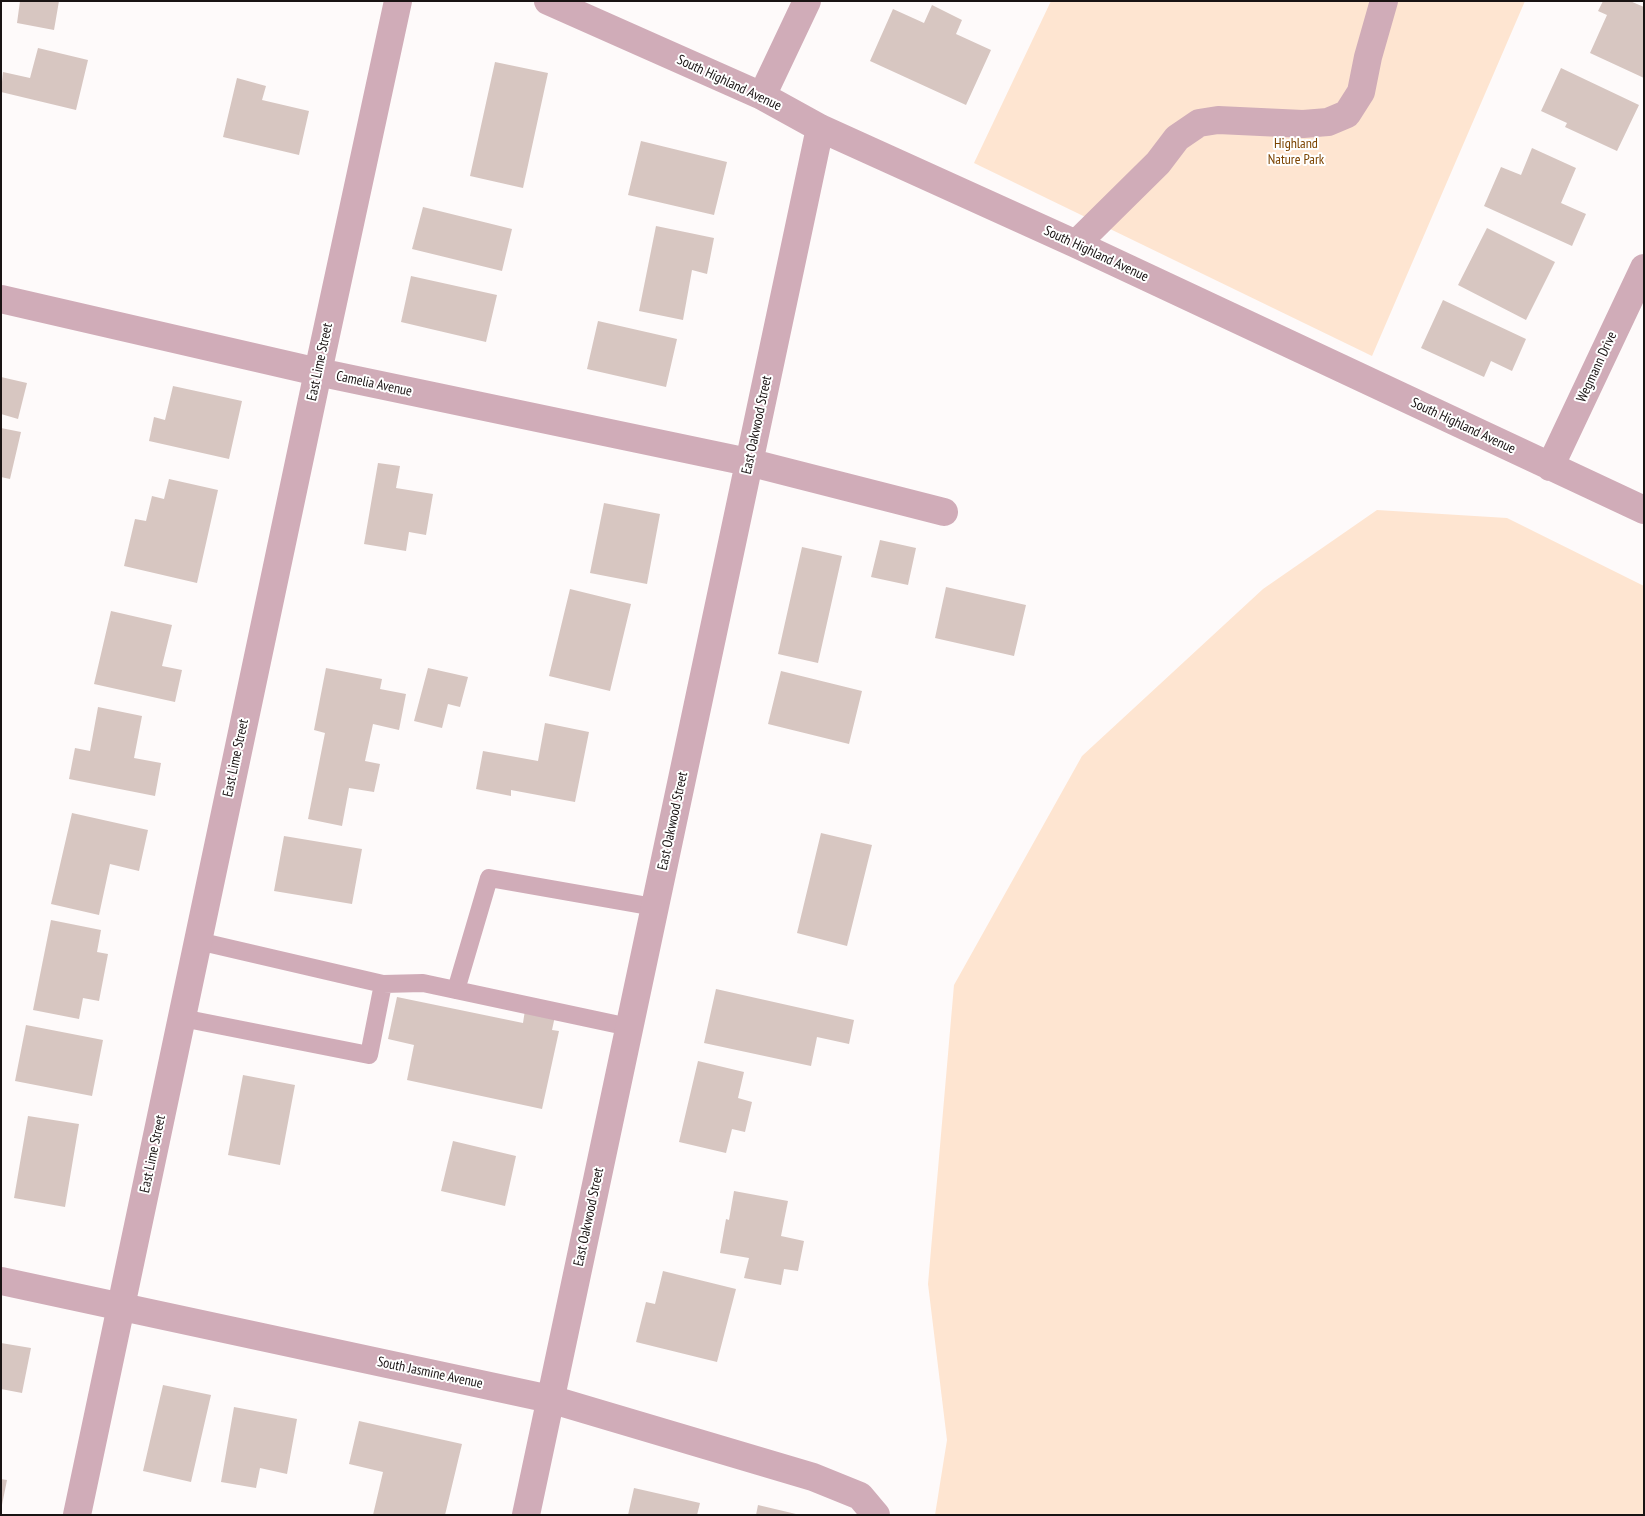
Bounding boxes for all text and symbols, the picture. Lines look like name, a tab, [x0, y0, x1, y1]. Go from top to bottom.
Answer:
street label: South Highland Avenue	[674, 51, 784, 115]
park label: Highland Nature Park	[1268, 136, 1324, 168]
street label: South Highland Avenue	[1041, 222, 1151, 286]
street label: East Lime Street	[304, 322, 336, 402]
street label: Wegmann Drive	[1573, 329, 1621, 405]
street label: Camelia Avenue	[335, 368, 413, 400]
street label: East Oakwood Street	[738, 374, 776, 476]
street label: South Highland Avenue	[1408, 394, 1518, 458]
street label: East Lime Street	[220, 718, 252, 798]
street label: East Oakwood Street	[654, 770, 692, 872]
street label: East Lime Street	[137, 1114, 169, 1194]
street label: East Oakwood Street	[570, 1166, 608, 1268]
street label: South Jasmine Avenue	[376, 1354, 484, 1392]

